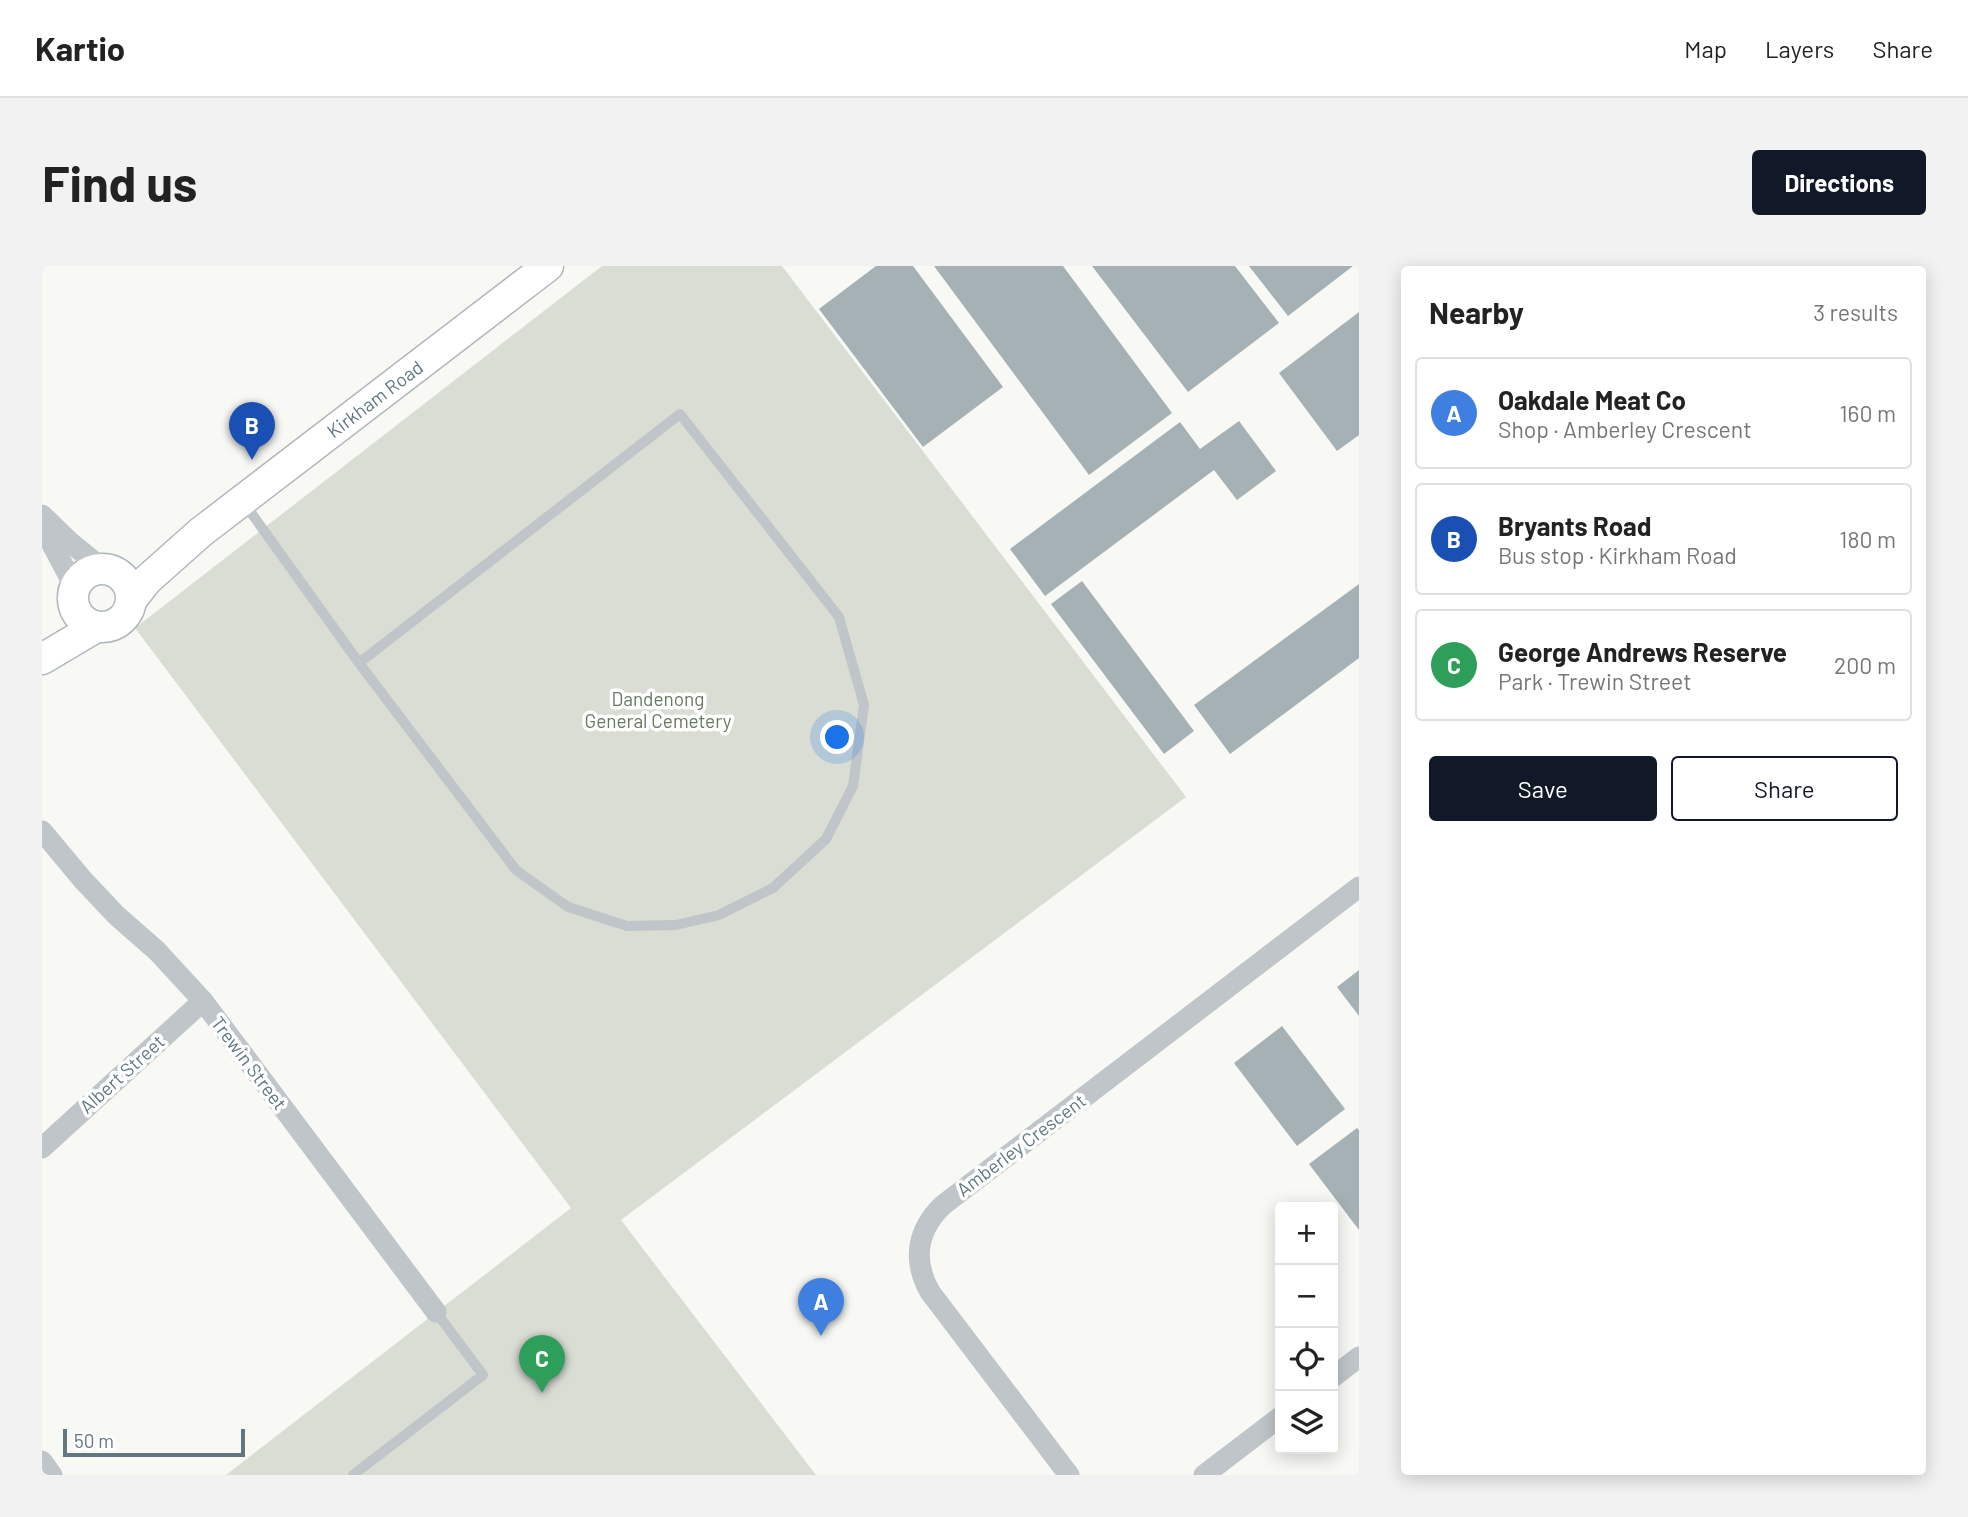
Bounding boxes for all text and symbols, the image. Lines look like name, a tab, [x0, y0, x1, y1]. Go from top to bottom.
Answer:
text: Kartio	[35, 28, 125, 68]
text: Map	[1684, 34, 1727, 63]
text: Layers	[1765, 34, 1834, 63]
text: Share	[1872, 34, 1933, 63]
button: Directions	[1752, 150, 1926, 215]
text: Find us	[42, 153, 197, 212]
text: Nearby	[1429, 294, 1524, 330]
text: 3 results	[1813, 298, 1898, 326]
street label: Kirkham Road	[322, 355, 427, 442]
text: Oakdale Meat Co	[1498, 384, 1686, 415]
text: A	[1446, 399, 1462, 427]
text: 160 m	[1839, 399, 1896, 427]
pin: B	[229, 402, 275, 460]
text: Shop · Amberley Crescent	[1498, 415, 1752, 443]
text: Bryants Road	[1498, 510, 1652, 541]
text: B	[1447, 525, 1461, 553]
text: 180 m	[1839, 525, 1896, 553]
text: Bus stop · Kirkham Road	[1498, 541, 1737, 569]
text: George Andrews Reserve	[1498, 636, 1787, 667]
text: C	[1447, 651, 1461, 679]
text: 200 m	[1834, 651, 1896, 679]
text: Park · Trewin Street	[1498, 667, 1692, 695]
park label: Dandenong General Cemetery	[585, 687, 732, 732]
your location	[820, 720, 854, 754]
button: Save	[1429, 756, 1657, 821]
button: Share	[1671, 756, 1898, 821]
street label: Trewin Street	[207, 1011, 292, 1114]
street label: Albert Street	[75, 1030, 169, 1118]
street label: Amberley Crescent	[952, 1089, 1090, 1201]
map controls	[1275, 1202, 1338, 1454]
button: +	[1275, 1202, 1338, 1265]
button: −	[1275, 1265, 1338, 1328]
pin: A	[798, 1278, 844, 1336]
button: locate	[1275, 1328, 1338, 1391]
pin: C	[519, 1335, 565, 1393]
button: layers	[1275, 1391, 1338, 1454]
scale bar	[63, 1426, 245, 1458]
text: 50 m	[74, 1429, 114, 1452]

